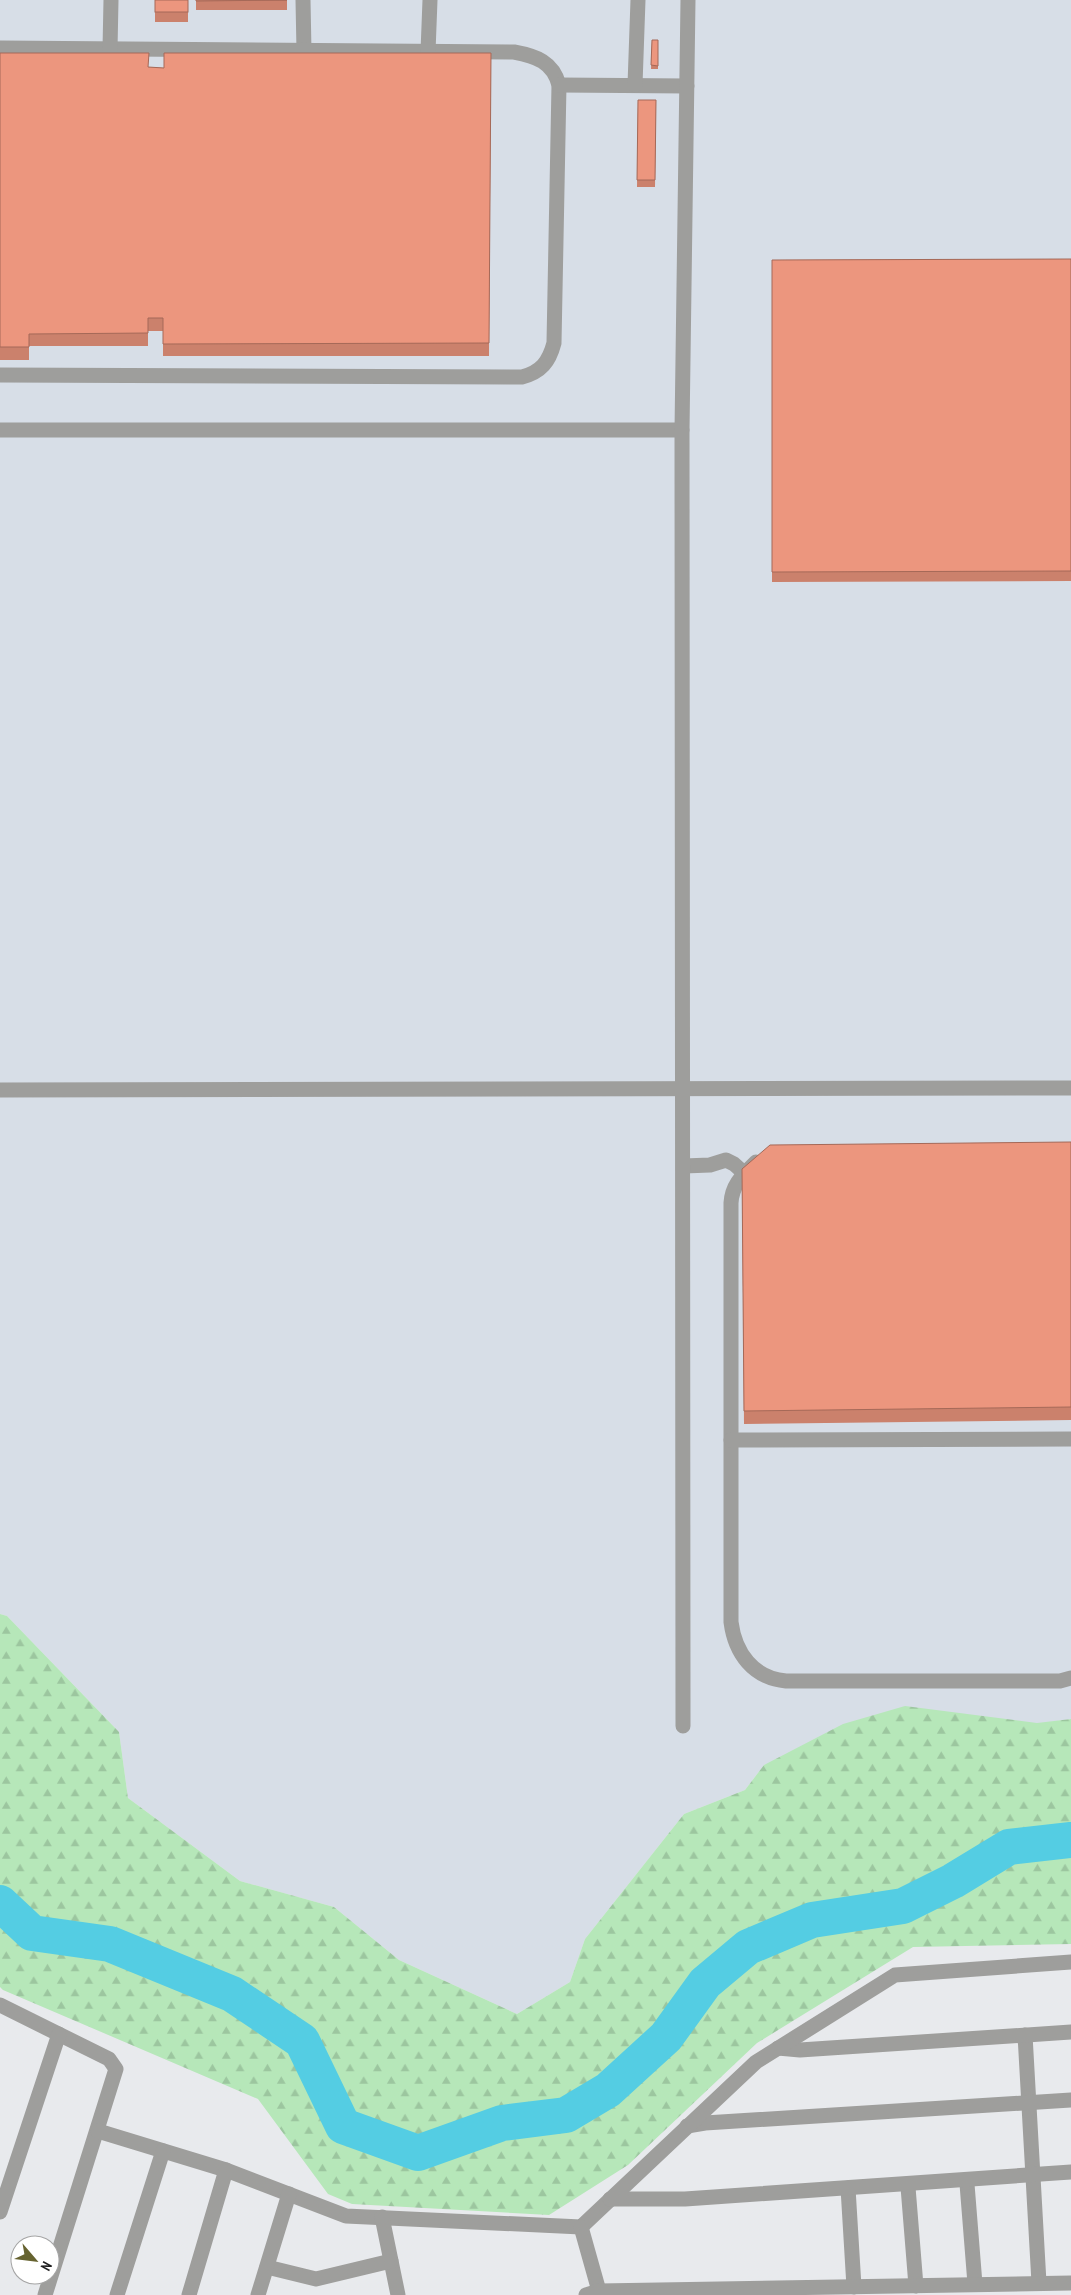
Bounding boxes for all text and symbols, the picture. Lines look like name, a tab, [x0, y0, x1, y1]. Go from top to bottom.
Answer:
north arrow	[10, 2235, 60, 2285]
text: N	[37, 2259, 56, 2274]

